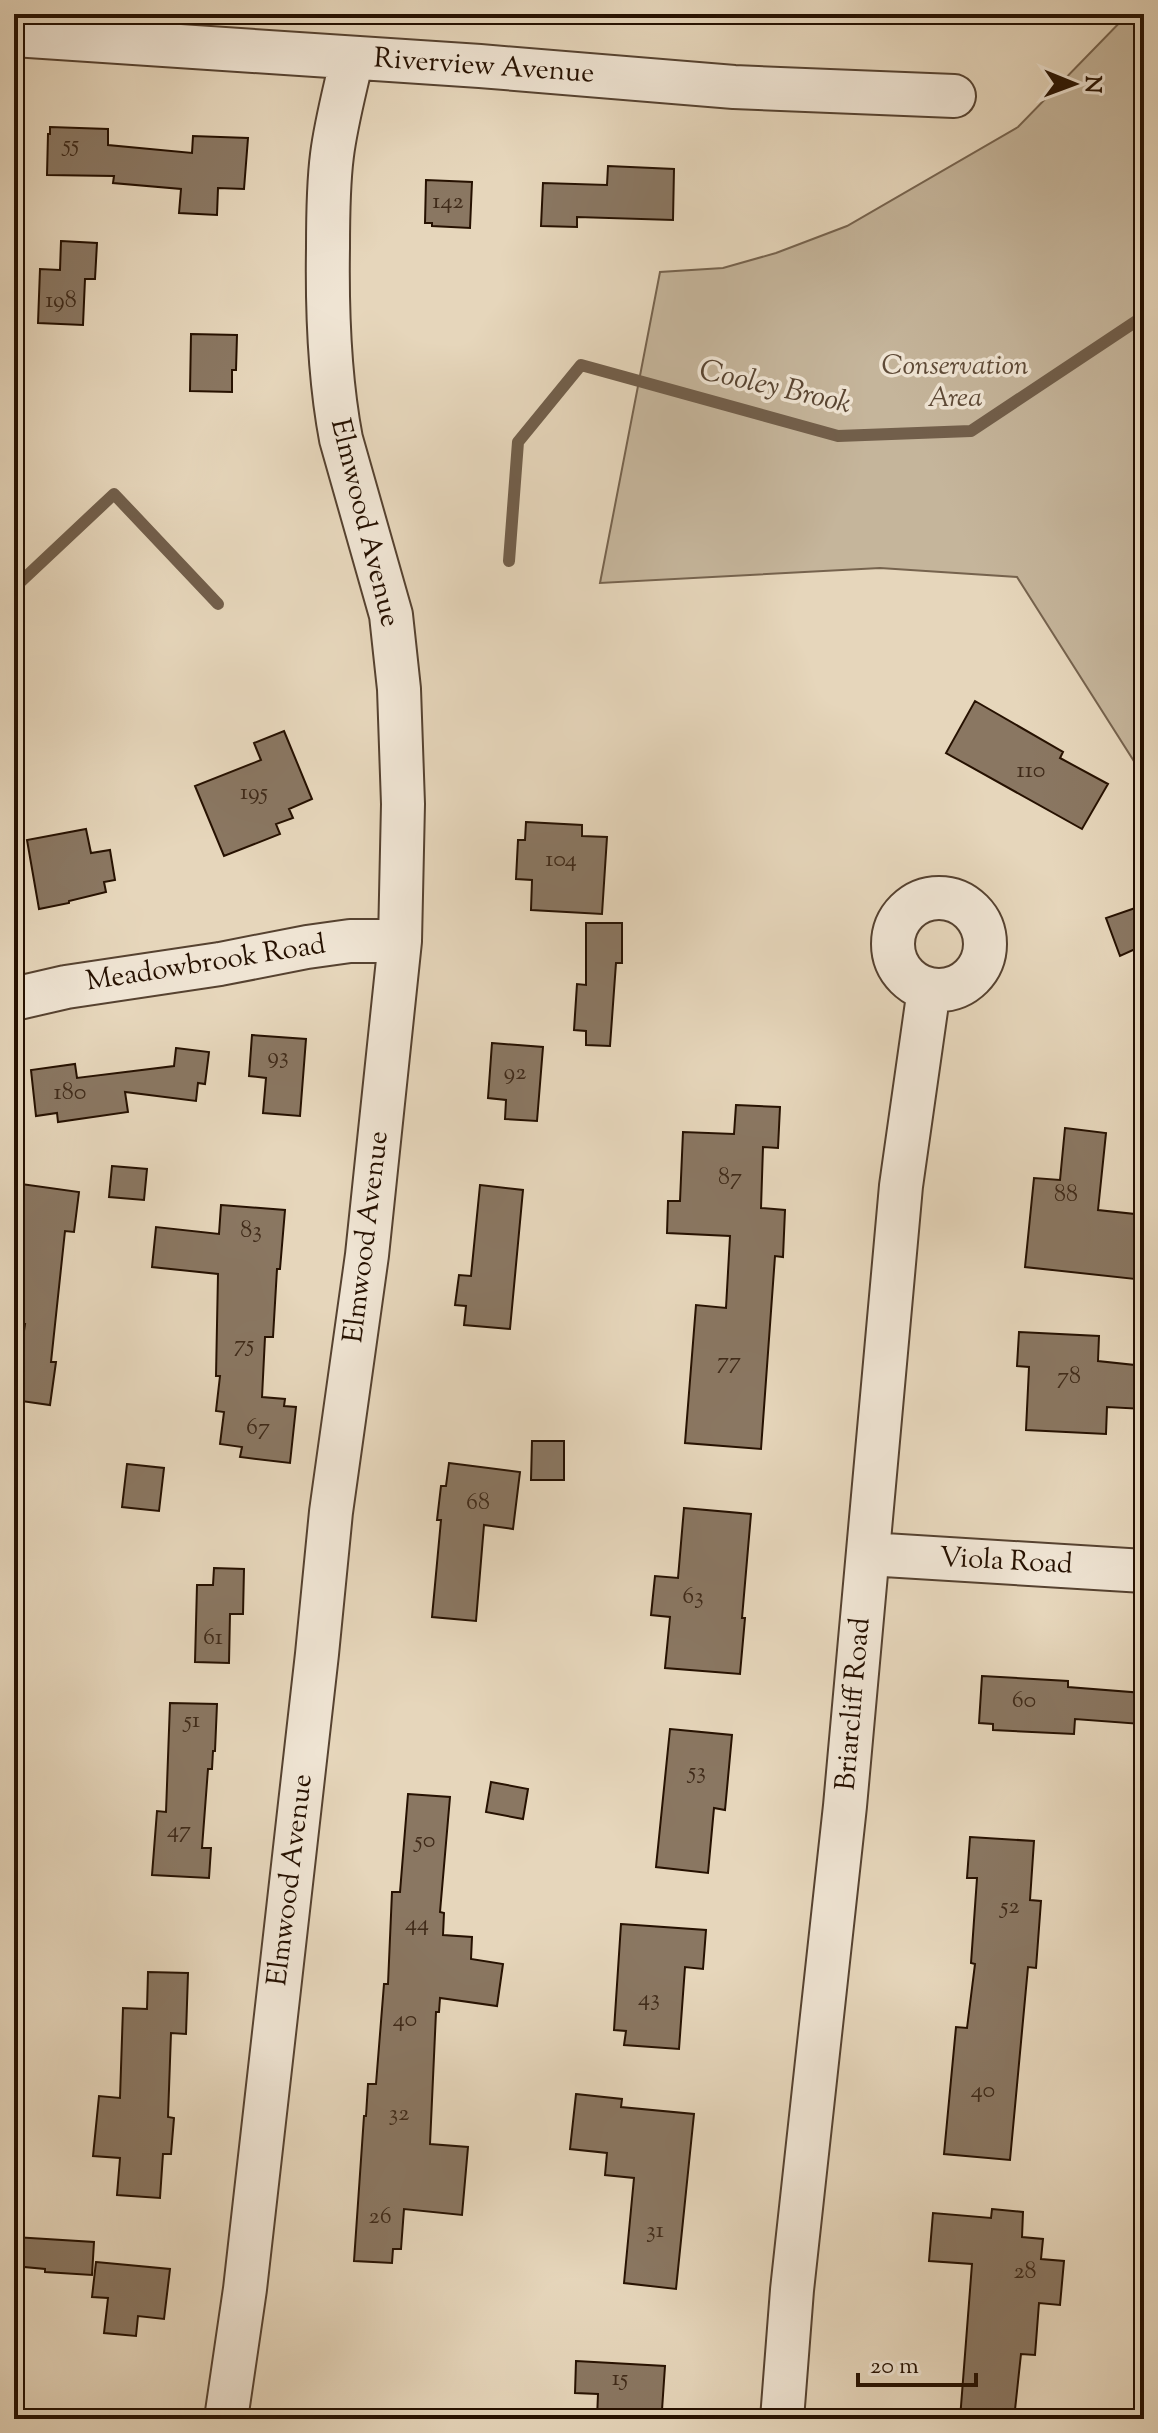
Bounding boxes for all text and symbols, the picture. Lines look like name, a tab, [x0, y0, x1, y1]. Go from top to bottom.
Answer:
street label: Riverview Avenue	[372, 39, 596, 95]
north arrow	[1034, 44, 1114, 124]
text: N	[1075, 75, 1107, 94]
house number: 55	[61, 128, 79, 162]
house number: 142	[432, 185, 464, 219]
house number: 198	[45, 284, 77, 318]
park label: Conservation Area	[881, 347, 1029, 419]
water label: Cooley Brook	[695, 350, 855, 426]
street label: Elmwood Avenue	[319, 415, 409, 631]
house number: 110	[1017, 754, 1045, 788]
house number: 195	[240, 776, 268, 810]
house number: 104	[545, 843, 577, 877]
street label: Meadowbrook Road	[83, 925, 329, 1003]
house number: 93	[267, 1040, 289, 1074]
house number: 92	[504, 1056, 526, 1090]
house number: 180	[54, 1076, 86, 1110]
street label: Elmwood Avenue	[334, 1129, 400, 1345]
house number: 87	[718, 1161, 742, 1195]
house number: 88	[1054, 1178, 1078, 1212]
house number: 83	[240, 1214, 262, 1248]
house number: 75	[234, 1328, 254, 1362]
house number: 77	[717, 1345, 741, 1379]
house number: 78	[1057, 1360, 1081, 1394]
house number: 67	[246, 1411, 270, 1445]
house number: 68	[466, 1486, 490, 1520]
street label: Viola Road	[938, 1539, 1074, 1585]
house number: 63	[682, 1580, 704, 1614]
street label: Briarcliff Road	[827, 1616, 881, 1792]
house number: 61	[203, 1621, 223, 1655]
house number: 60	[1012, 1684, 1036, 1718]
house number: 51	[182, 1704, 200, 1738]
house number: 53	[686, 1755, 706, 1789]
street label: Elmwood Avenue	[258, 1772, 324, 1988]
house number: 47	[167, 1814, 191, 1848]
house number: 50	[413, 1824, 435, 1858]
house number: 52	[998, 1890, 1020, 1924]
house number: 44	[405, 1907, 429, 1941]
house number: 43	[638, 1982, 660, 2016]
house number: 40	[393, 2003, 417, 2037]
house number: 40	[971, 2074, 995, 2108]
house number: 32	[389, 2097, 409, 2131]
house number: 26	[368, 2200, 392, 2234]
house number: 31	[646, 2214, 664, 2248]
house number: 28	[1013, 2255, 1037, 2289]
scale bar	[858, 2337, 976, 2387]
text: 20 m	[870, 2350, 919, 2384]
house number: 15	[612, 2362, 628, 2396]

